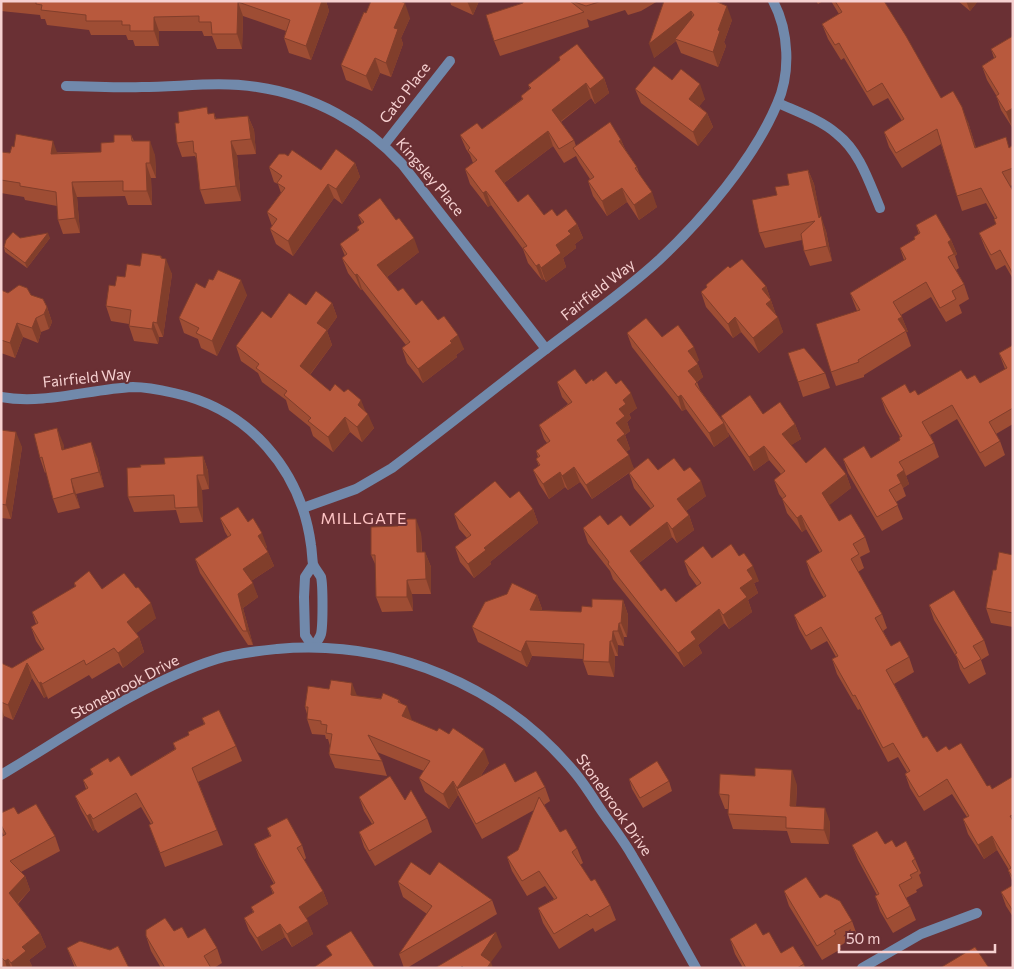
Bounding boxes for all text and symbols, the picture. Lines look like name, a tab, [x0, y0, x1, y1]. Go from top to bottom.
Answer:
street label: Cato Place	[375, 58, 434, 126]
street label: Kingsley Place	[393, 134, 469, 219]
street label: Fairfield Way	[557, 255, 638, 324]
street label: Fairfield Way	[42, 363, 132, 391]
district label: MILLGATE	[321, 508, 407, 527]
street label: Stonebrook Drive	[67, 650, 182, 722]
street label: Stonebrook Drive	[573, 750, 657, 859]
scale bar	[839, 922, 995, 954]
text: 50 m	[846, 929, 880, 947]

